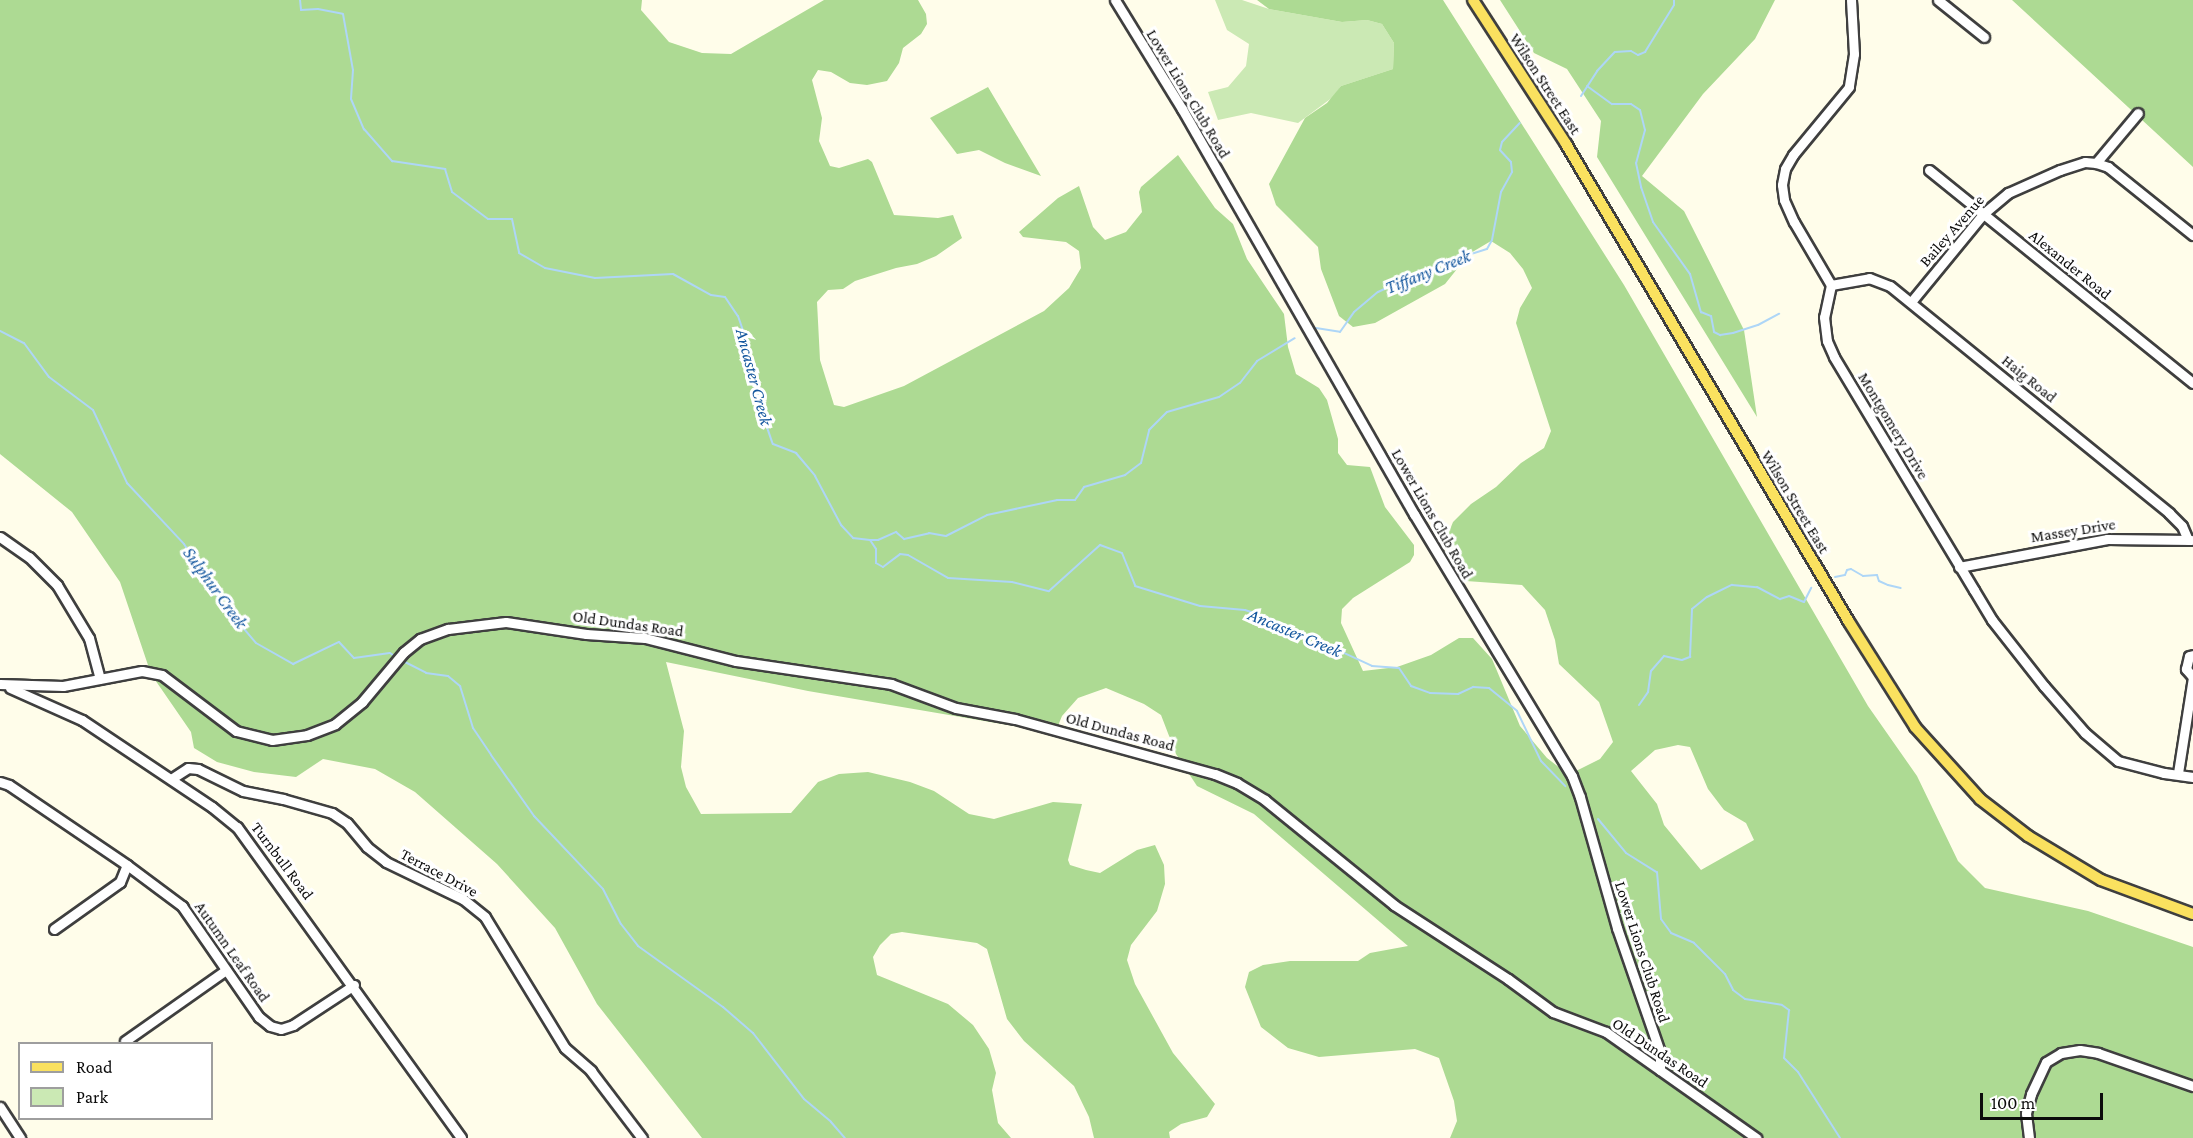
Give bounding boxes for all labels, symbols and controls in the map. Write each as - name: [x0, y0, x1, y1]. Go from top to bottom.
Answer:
- street label: Lower Lions Club Road: [1142, 26, 1234, 162]
- street label: Wilson Street East: [1505, 30, 1585, 138]
- street label: Bailey Avenue: [1916, 191, 1988, 271]
- street label: Alexander Road: [2025, 226, 2115, 304]
- water label: Tiffany Creek: [1382, 245, 1474, 299]
- water label: Ancaster Creek: [731, 326, 777, 428]
- street label: Haig Road: [1998, 351, 2060, 407]
- street label: Montgomery Drive: [1854, 369, 1932, 483]
- street label: Lower Lions Club Road: [1387, 446, 1477, 582]
- street label: Wilson Street East: [1757, 447, 1833, 557]
- street label: Massey Drive: [2029, 515, 2117, 547]
- water label: Sulphur Creek: [178, 543, 252, 633]
- water label: Ancaster Creek: [1245, 604, 1345, 662]
- street label: Old Dundas Road: [571, 607, 685, 641]
- street label: Old Dundas Road: [1064, 708, 1176, 756]
- street label: Turnbull Road: [247, 819, 317, 903]
- street label: Terrace Drive: [397, 845, 481, 901]
- street label: Lower Lions Club Road: [1610, 879, 1674, 1025]
- street label: Autumn Leaf Road: [190, 898, 274, 1006]
- street label: Old Dundas Road: [1608, 1014, 1712, 1092]
- legend: [18, 1042, 213, 1120]
- text: Road: [76, 1057, 113, 1077]
- scale bar: [1983, 1081, 2106, 1119]
- text: Park: [76, 1087, 108, 1107]
- text: 100 m: [1991, 1093, 2035, 1113]

